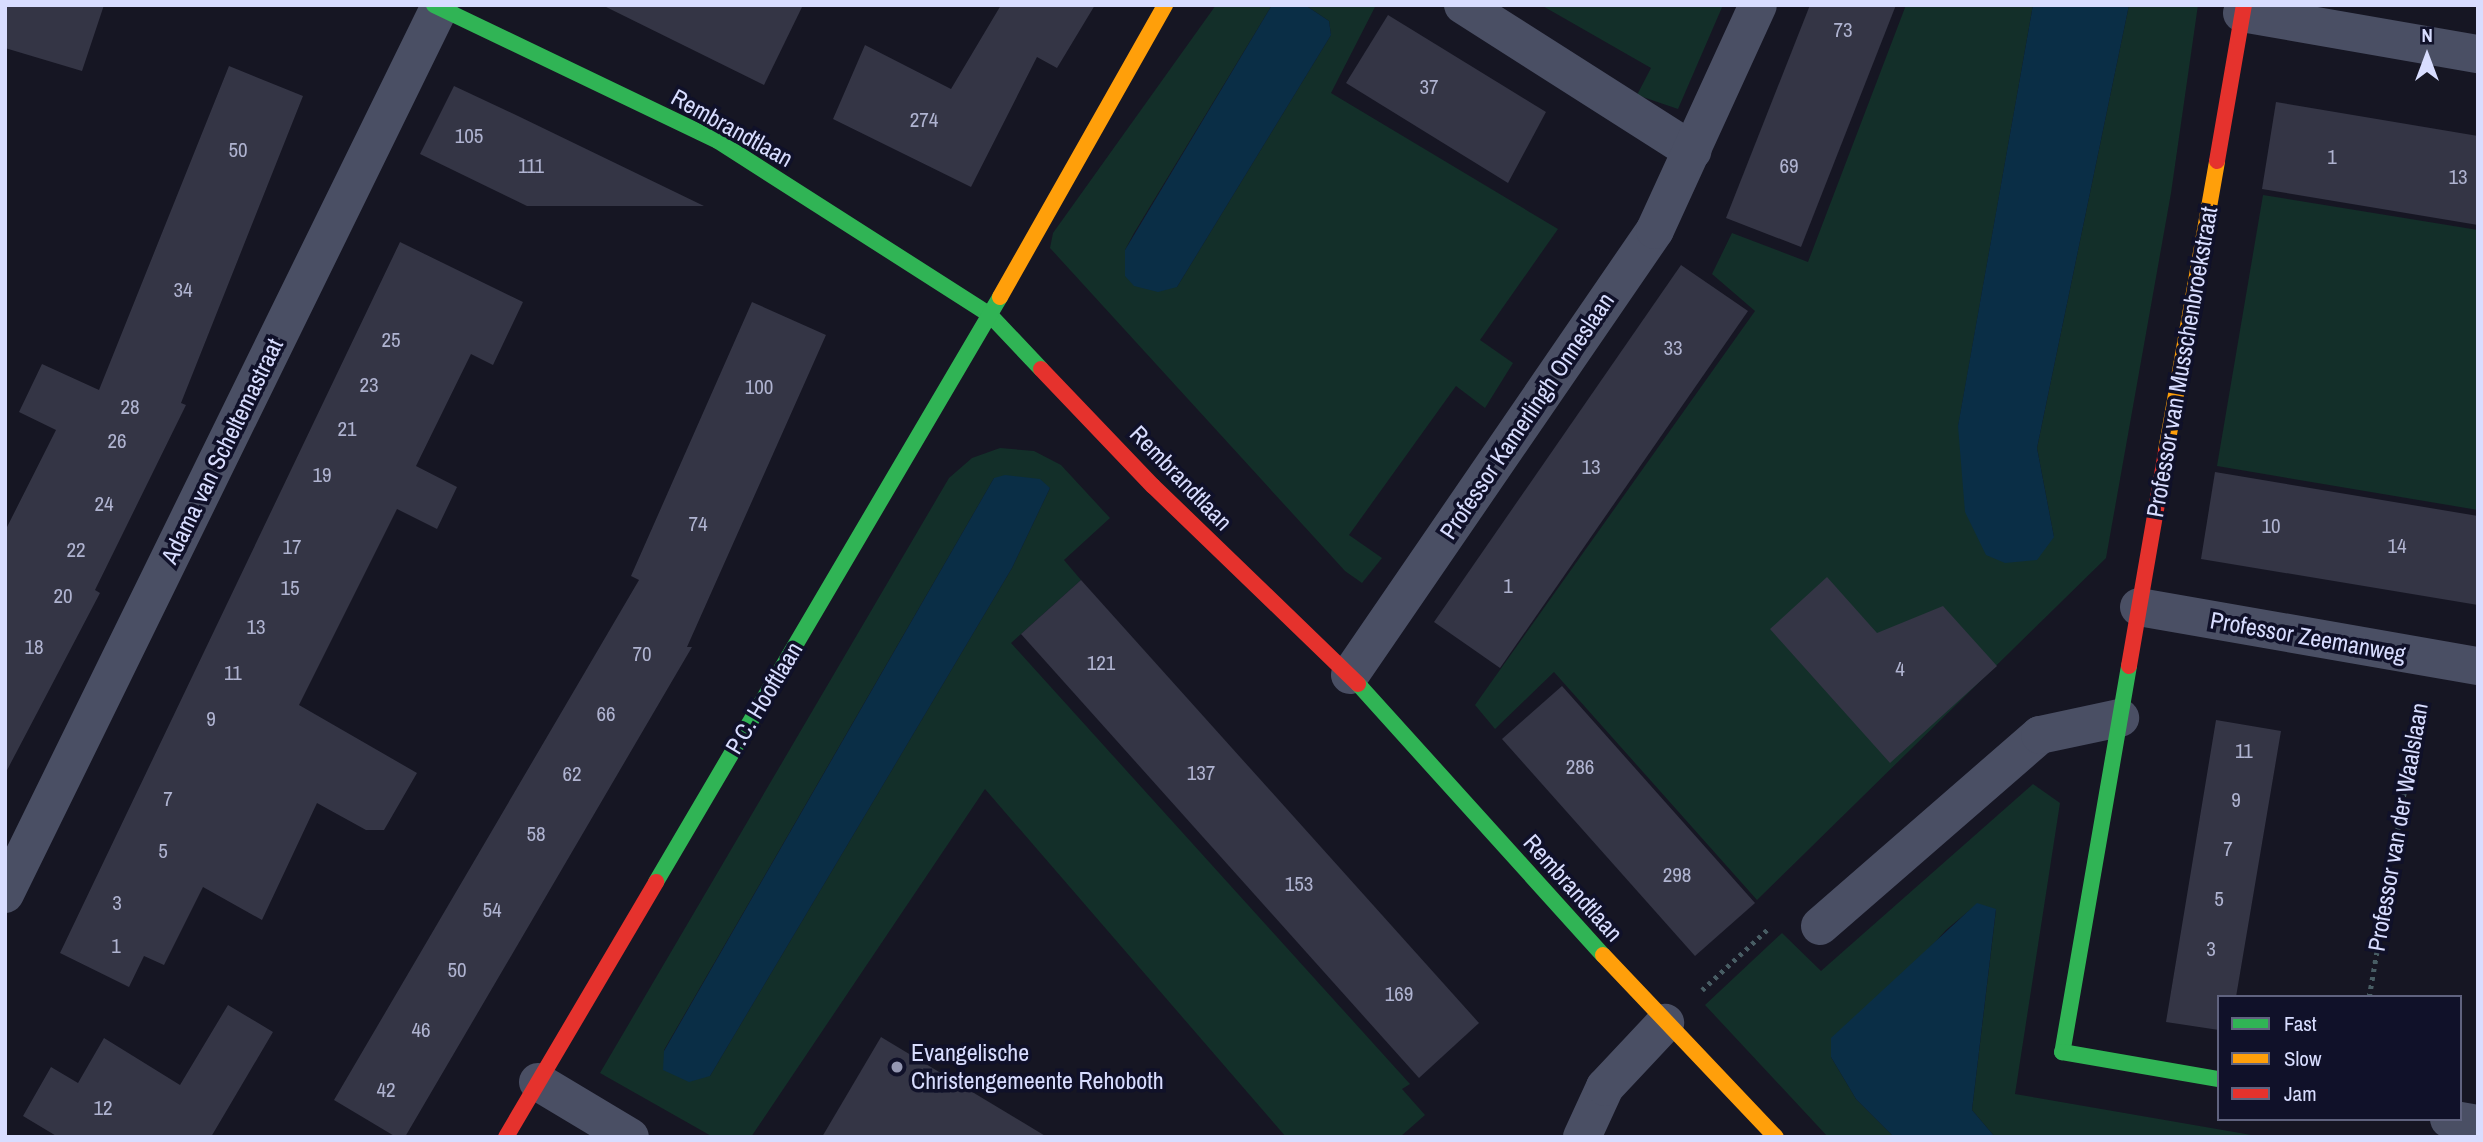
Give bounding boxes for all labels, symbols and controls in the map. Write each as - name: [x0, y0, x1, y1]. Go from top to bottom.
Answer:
- house number: 73: [1833, 17, 1853, 43]
- north arrow: [2392, 21, 2462, 91]
- text: N: [2421, 22, 2433, 48]
- house number: 37: [1419, 74, 1439, 100]
- street label: Rembrandtlaan: [666, 83, 798, 173]
- house number: 274: [910, 107, 938, 133]
- house number: 105: [455, 123, 483, 149]
- house number: 50: [228, 137, 248, 163]
- house number: 1: [2327, 144, 2337, 170]
- house number: 111: [518, 153, 544, 179]
- house number: 69: [1779, 153, 1799, 179]
- house number: 13: [2448, 164, 2468, 190]
- street label: Professor van Musschenbroekstraat: [2140, 204, 2224, 520]
- house number: 34: [173, 277, 193, 303]
- street label: Professor Kamerlingh Onneslaan: [1434, 287, 1620, 545]
- house number: 25: [381, 327, 401, 353]
- street label: Adama van Scheltemastraat: [155, 334, 289, 568]
- house number: 33: [1663, 335, 1683, 361]
- house number: 23: [359, 372, 379, 398]
- house number: 100: [745, 374, 773, 400]
- house number: 28: [120, 394, 140, 420]
- house number: 21: [337, 416, 357, 442]
- street label: Rembrandtlaan: [1124, 420, 1238, 536]
- house number: 26: [107, 428, 127, 454]
- house number: 13: [1581, 454, 1601, 480]
- house number: 19: [312, 462, 332, 488]
- house number: 24: [94, 491, 114, 517]
- house number: 74: [688, 511, 708, 537]
- house number: 10: [2261, 513, 2281, 539]
- house number: 14: [2387, 533, 2407, 559]
- house number: 17: [282, 534, 302, 560]
- house number: 22: [66, 537, 86, 563]
- house number: 1: [1503, 573, 1513, 599]
- house number: 15: [280, 575, 300, 601]
- house number: 20: [53, 583, 73, 609]
- street label: Professor Zeemanweg: [2208, 606, 2408, 668]
- house number: 13: [246, 614, 266, 640]
- house number: 18: [24, 634, 44, 660]
- street label: P.C. Hooftlaan: [719, 637, 809, 759]
- house number: 70: [632, 641, 652, 667]
- house number: 121: [1087, 650, 1115, 676]
- house number: 4: [1895, 656, 1905, 682]
- house number: 11: [224, 660, 242, 686]
- street label: Professor van der Waalslaan: [2362, 700, 2434, 954]
- house number: 66: [596, 701, 616, 727]
- house number: 9: [206, 706, 216, 732]
- house number: 11: [2235, 738, 2253, 764]
- house number: 286: [1566, 754, 1594, 780]
- house number: 137: [1187, 760, 1215, 786]
- house number: 62: [562, 761, 582, 787]
- house number: 7: [163, 786, 173, 812]
- house number: 9: [2231, 787, 2241, 813]
- house number: 58: [526, 821, 546, 847]
- street label: Rembrandtlaan: [1517, 828, 1629, 948]
- house number: 7: [2223, 836, 2233, 862]
- house number: 5: [158, 838, 168, 864]
- house number: 298: [1663, 862, 1691, 888]
- house number: 153: [1285, 871, 1313, 897]
- house number: 5: [2214, 886, 2224, 912]
- house number: 3: [112, 890, 122, 916]
- house number: 54: [482, 897, 502, 923]
- house number: 1: [111, 933, 121, 959]
- house number: 3: [2206, 936, 2216, 962]
- house number: 50: [447, 957, 467, 983]
- house number: 169: [1385, 981, 1413, 1007]
- legend: [2217, 995, 2462, 1121]
- text: Fast: [2284, 1009, 2317, 1038]
- house number: 46: [411, 1017, 431, 1043]
- place label: Evangelische Christengemeente Rehoboth: [911, 1039, 1164, 1095]
- text: Slow: [2284, 1044, 2321, 1073]
- marker: Evangelische Christengemeente Rehoboth: [889, 1059, 905, 1075]
- house number: 42: [376, 1077, 396, 1103]
- text: Jam: [2284, 1079, 2317, 1108]
- house number: 12: [93, 1095, 113, 1121]

